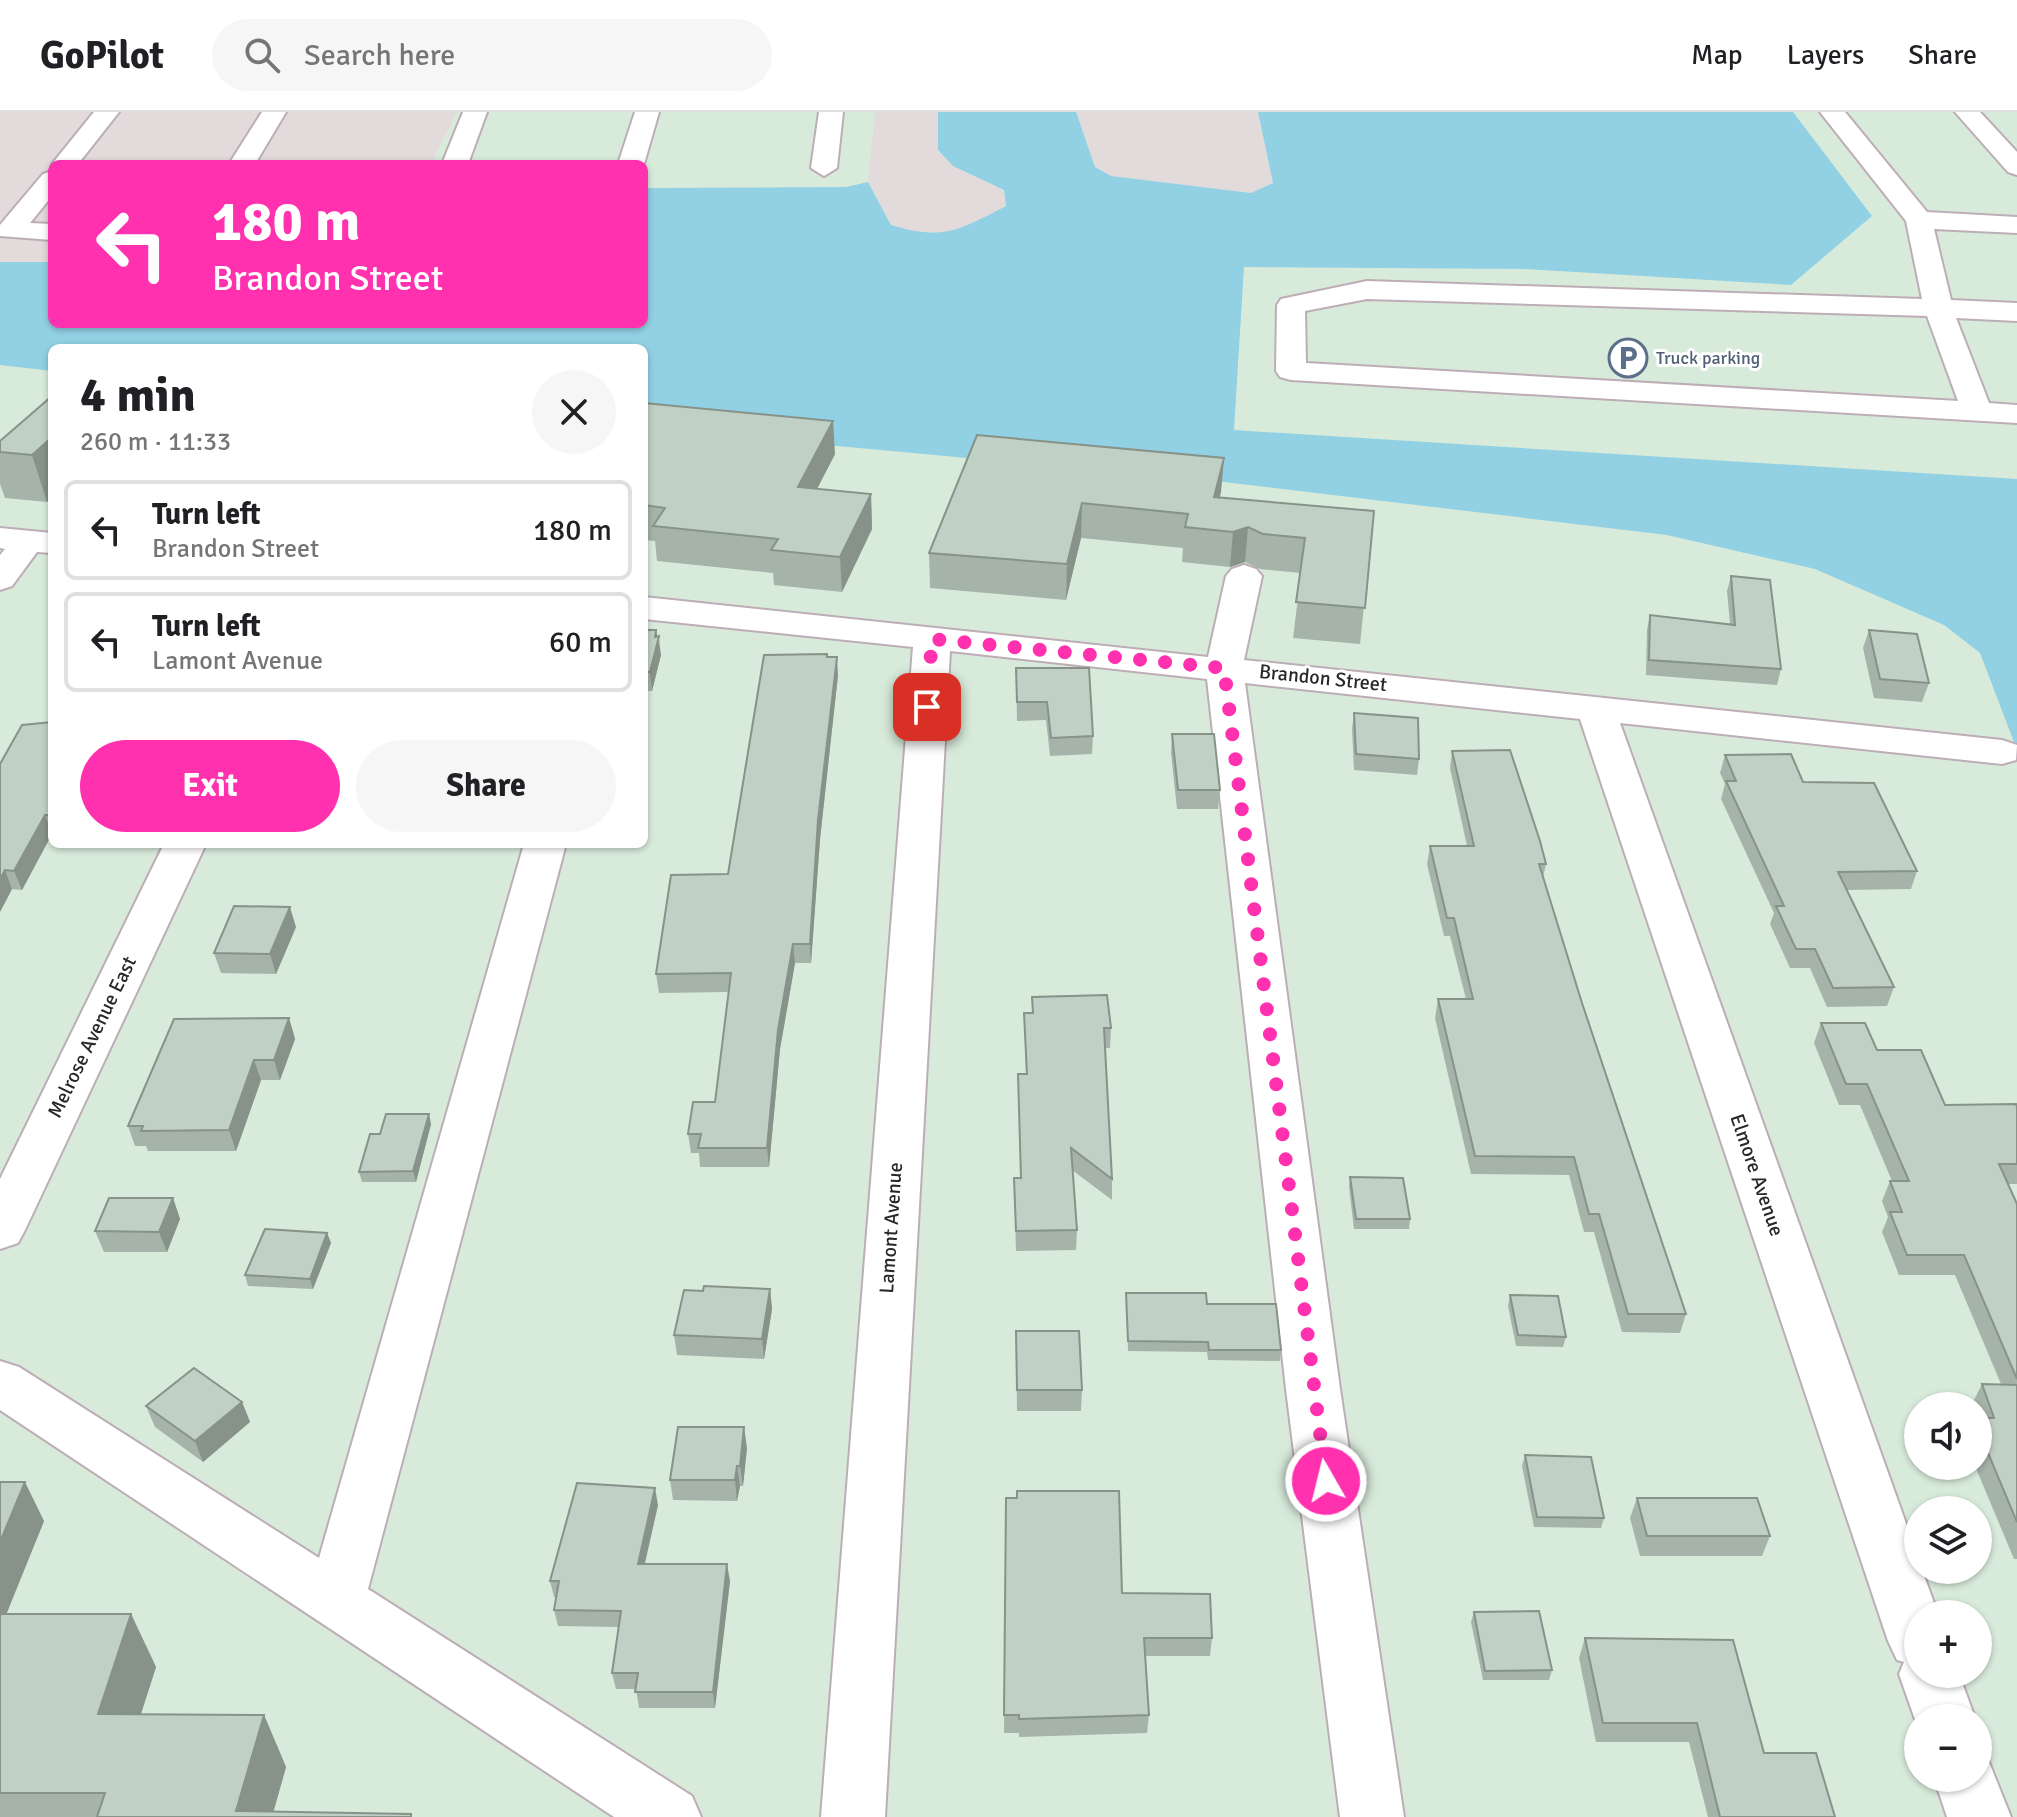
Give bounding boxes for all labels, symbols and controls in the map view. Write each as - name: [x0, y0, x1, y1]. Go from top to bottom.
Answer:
- search box: [212, 19, 772, 91]
- text: GoPilot: [40, 32, 164, 79]
- icon: search: [240, 33, 284, 77]
- text: Search here: [304, 37, 455, 74]
- text: Map: [1691, 38, 1743, 72]
- text: Layers: [1787, 38, 1864, 72]
- text: Share: [1908, 38, 1977, 72]
- text: 180 m: [212, 187, 360, 256]
- icon: left: [80, 192, 184, 296]
- text: Brandon Street: [212, 256, 443, 301]
- parking icon: Truck parking: [1607, 337, 1649, 379]
- place label: Truck parking: [1656, 347, 1760, 369]
- text: 4 min: [80, 366, 196, 425]
- button: close: [532, 370, 616, 454]
- text: 260 m · 11:33: [80, 426, 231, 458]
- text: Turn left: [152, 496, 261, 533]
- icon: left: [84, 508, 128, 552]
- text: 180 m: [533, 512, 612, 549]
- text: Brandon Street: [152, 533, 319, 565]
- text: Turn left: [152, 608, 261, 645]
- icon: left: [84, 620, 128, 664]
- text: 60 m: [549, 624, 612, 661]
- text: Lamont Avenue: [152, 645, 323, 677]
- street label: Brandon Street: [1258, 659, 1388, 697]
- pin: [893, 673, 961, 741]
- icon: arrive: [905, 685, 949, 729]
- button: Exit: [80, 740, 340, 832]
- button: Share: [356, 740, 616, 832]
- street label: Melrose Avenue East: [42, 952, 142, 1122]
- street label: Elmore Avenue: [1724, 1111, 1790, 1239]
- street label: Lamont Avenue: [874, 1161, 908, 1295]
- map controls: [1904, 1392, 1992, 1792]
- button: sound: [1904, 1392, 1992, 1480]
- position arrow: [1284, 1439, 1368, 1523]
- button: layers: [1904, 1496, 1992, 1584]
- button: +: [1904, 1600, 1992, 1688]
- button: −: [1904, 1704, 1992, 1792]

